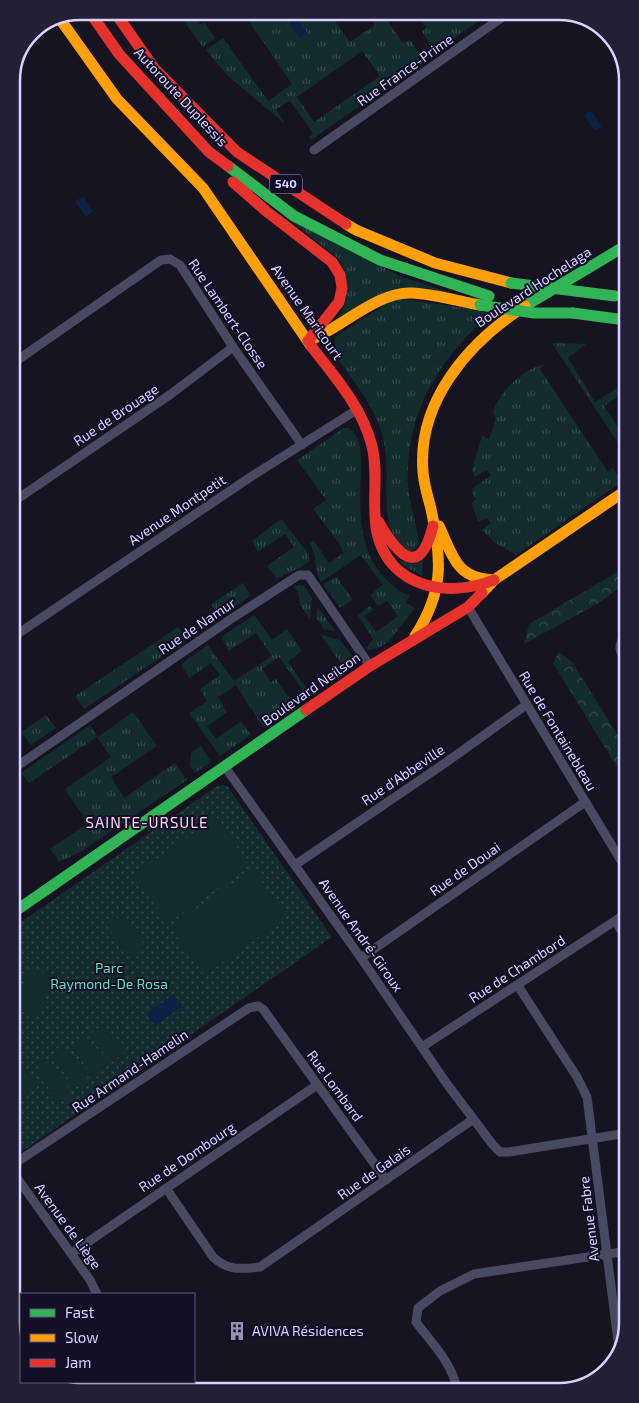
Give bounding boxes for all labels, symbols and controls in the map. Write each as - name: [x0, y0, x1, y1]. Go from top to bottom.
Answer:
- street label: Rue France-Prime: [353, 30, 456, 109]
- street label: Autoroute Duplessis: [131, 44, 232, 150]
- road number: 540: [270, 174, 302, 193]
- street label: Boulevard Hochelaga: [471, 243, 594, 330]
- street label: Rue Lambert-Closse: [185, 256, 272, 372]
- street label: Avenue Maricourt: [268, 261, 347, 363]
- street label: Rue de Brouage: [70, 380, 161, 449]
- street label: Avenue Montpetit: [125, 471, 229, 548]
- street label: Rue de Namur: [155, 593, 239, 658]
- street label: Boulevard Neilson: [258, 648, 363, 729]
- street label: Rue de Fontainebleau: [516, 668, 601, 794]
- street label: Rue d'Abbeville: [358, 741, 448, 809]
- district label: SAINTE-URSULE: [86, 813, 208, 831]
- street label: Rue de Douai: [426, 838, 503, 899]
- street label: Avenue André-Giroux: [316, 875, 407, 995]
- street label: Rue de Chambord: [465, 931, 568, 1006]
- park label: Parc Raymond-De Rosa: [50, 959, 168, 992]
- street label: Rue Armand-Hamelin: [68, 1025, 191, 1116]
- street label: Rue Lombard: [304, 1047, 367, 1125]
- street label: Rue de Dombourg: [135, 1118, 238, 1195]
- street label: Rue de Galais: [334, 1140, 413, 1203]
- street label: Avenue Fabre: [575, 1175, 602, 1263]
- street label: Avenue de Liège: [32, 1179, 105, 1272]
- legend: [20, 1293, 195, 1383]
- text: Fast: [65, 1303, 95, 1321]
- building icon: AVIVA Résidences: [226, 1320, 248, 1342]
- place label: AVIVA Résidences: [252, 1322, 364, 1339]
- text: Slow: [65, 1328, 99, 1346]
- text: Jam: [65, 1353, 91, 1371]

